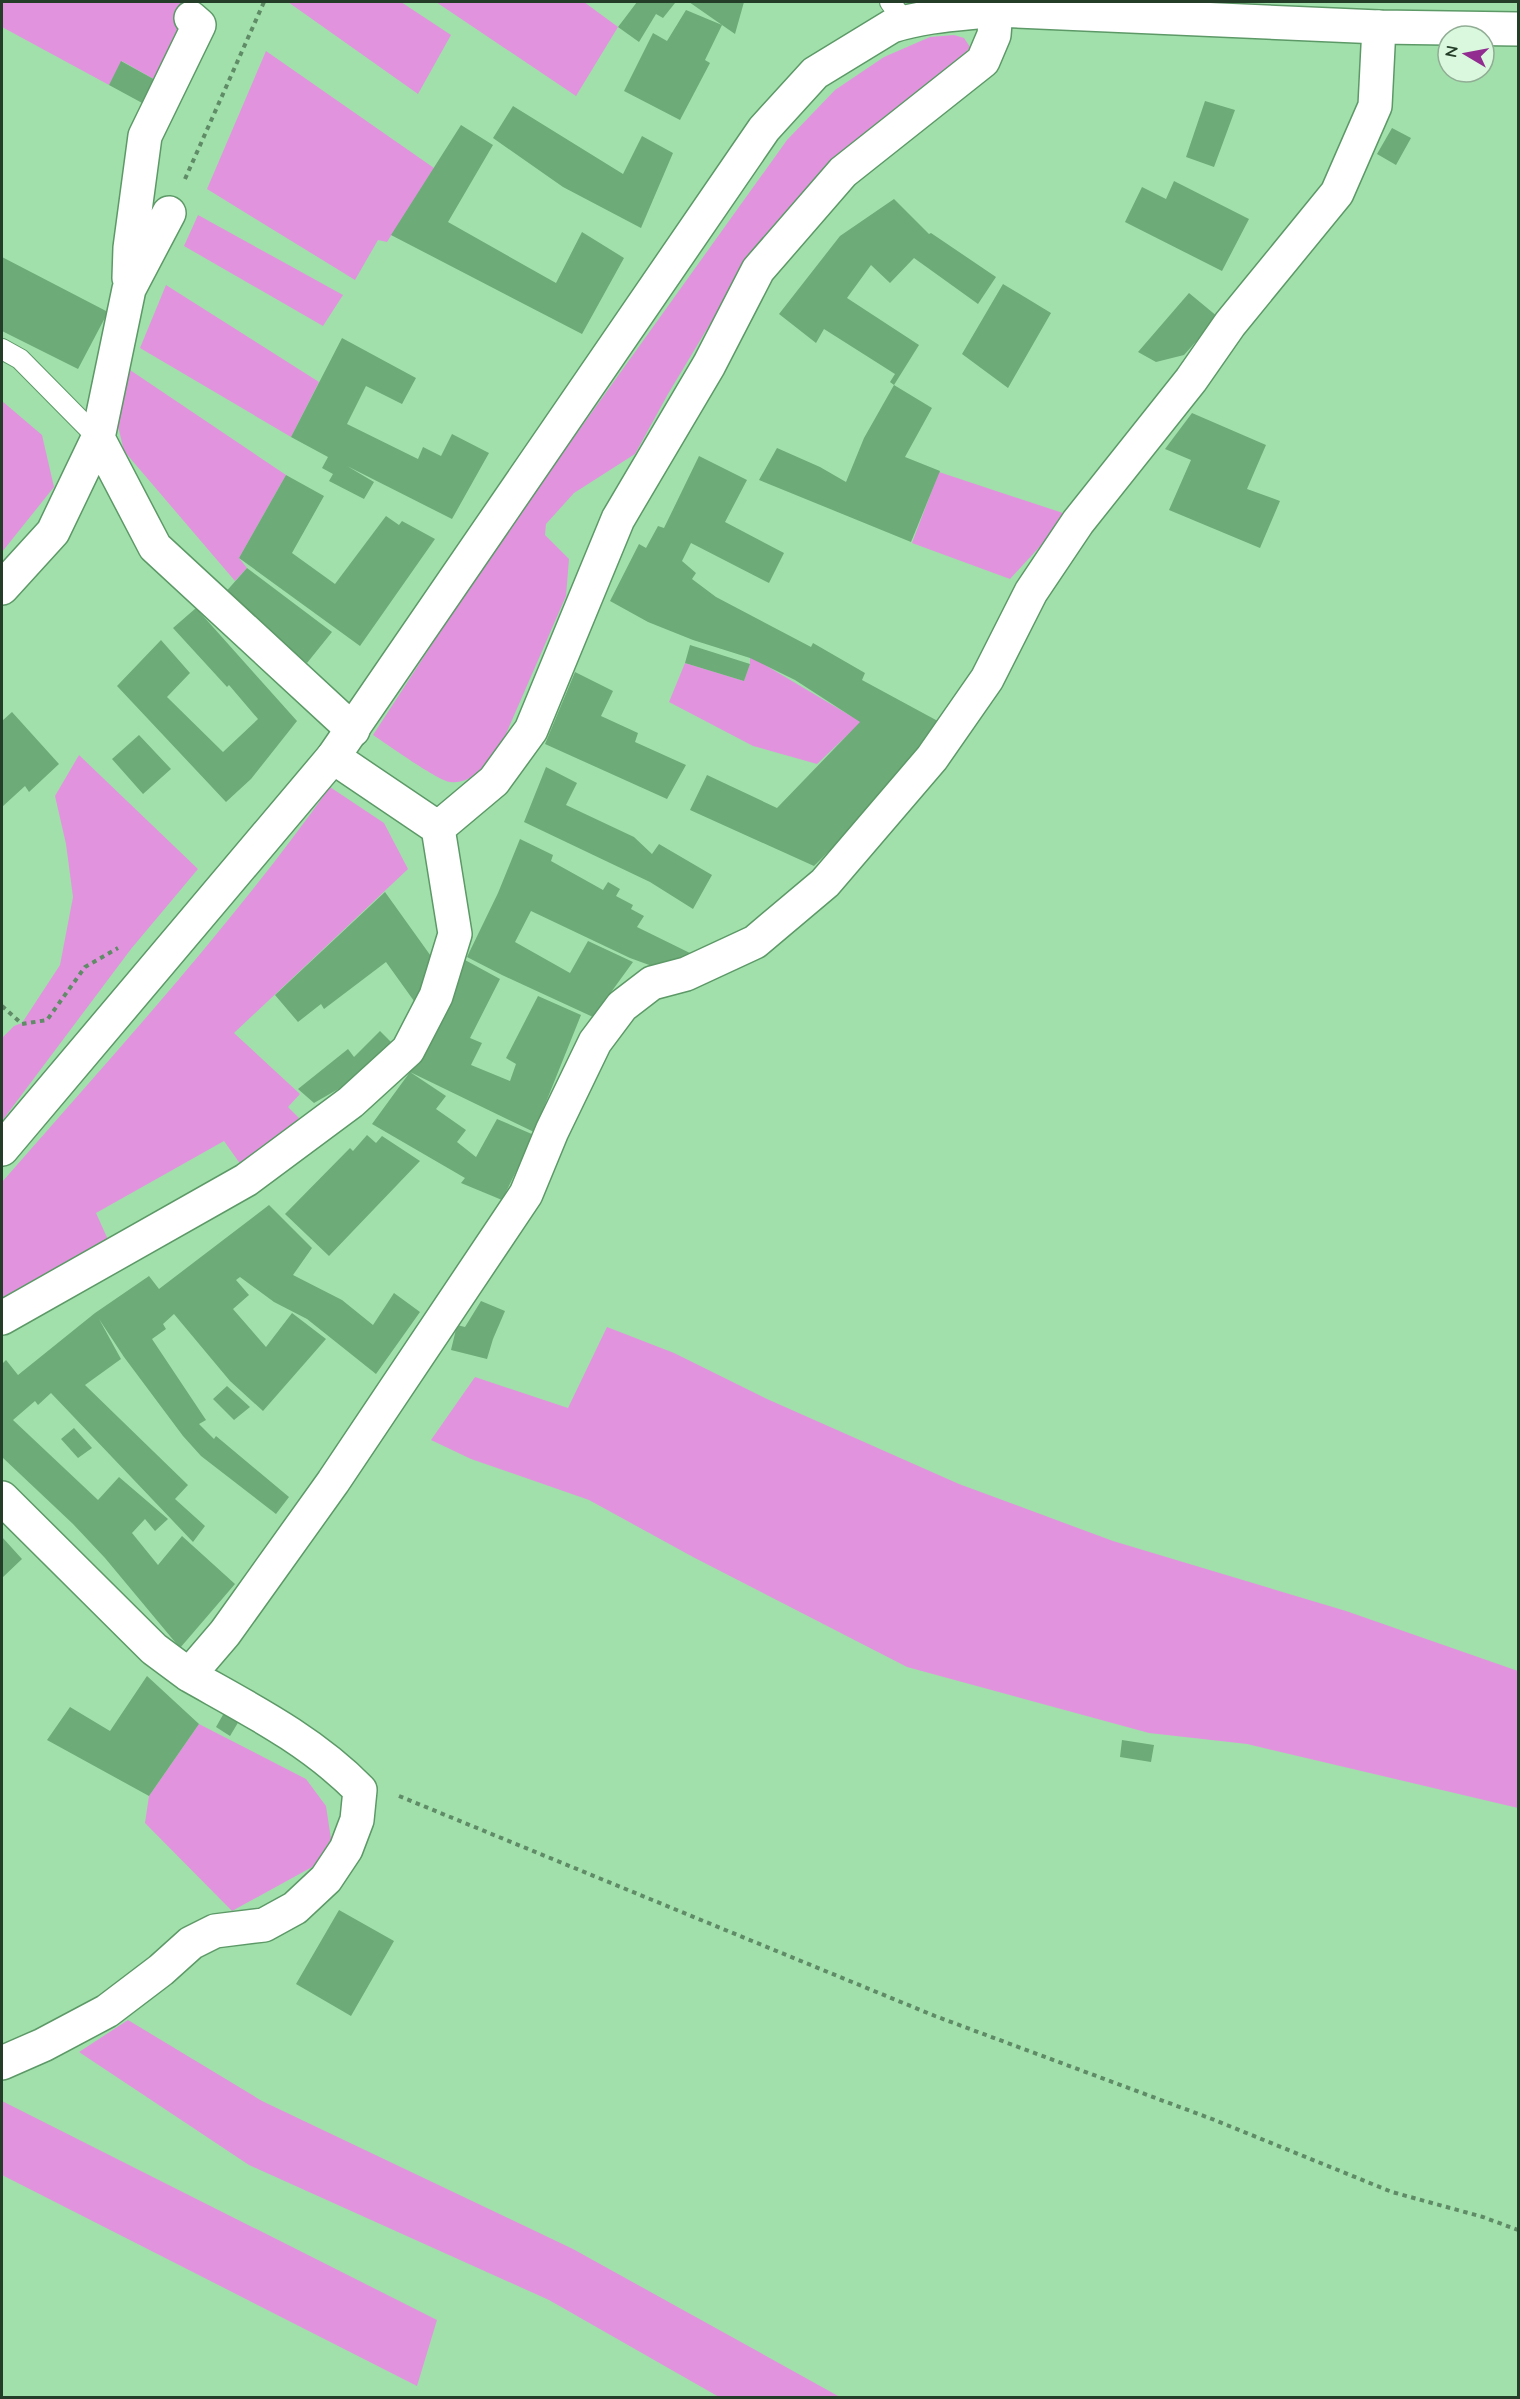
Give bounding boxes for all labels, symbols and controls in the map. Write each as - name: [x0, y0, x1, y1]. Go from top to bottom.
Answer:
- north arrow: [1436, 24, 1496, 84]
- text: N: [1440, 44, 1462, 59]

